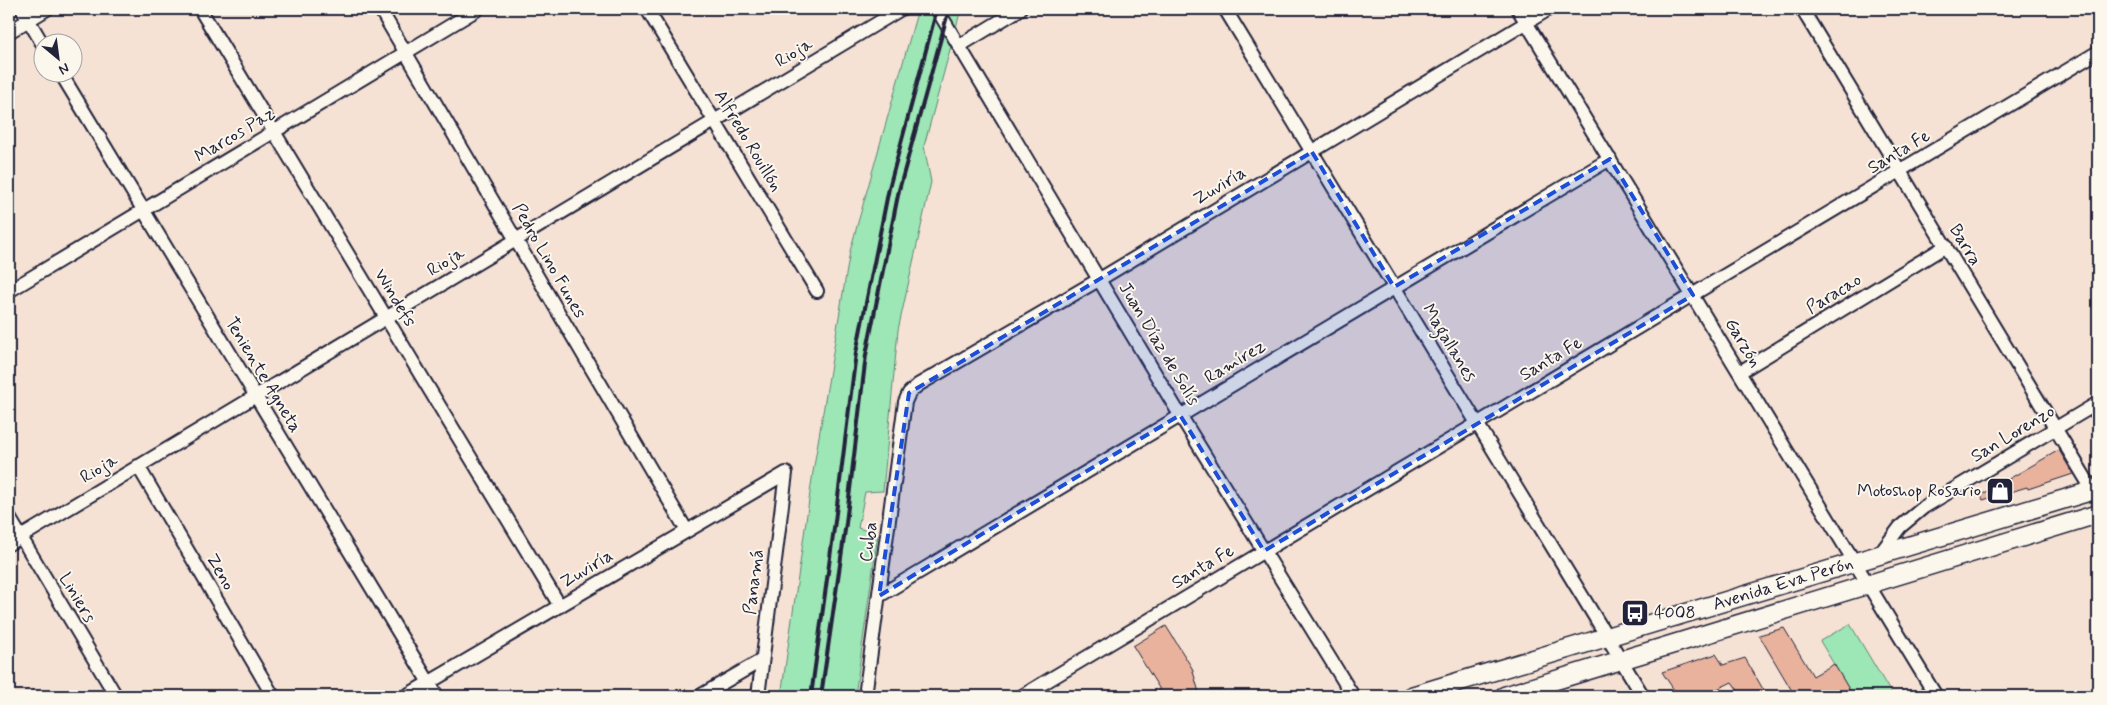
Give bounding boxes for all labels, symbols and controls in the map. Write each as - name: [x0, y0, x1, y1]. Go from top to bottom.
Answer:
- north arrow: [32, 32, 82, 82]
- street label: Rioja: [771, 32, 817, 74]
- text: N: [55, 58, 72, 79]
- street label: Alfredo Rouillón: [708, 85, 788, 197]
- street label: Marcos Paz: [190, 102, 280, 168]
- street label: Santa Fe: [1863, 124, 1935, 180]
- street label: Zuviría: [1189, 161, 1251, 211]
- street label: Pedro Lino Funes: [506, 199, 592, 323]
- street label: Barra: [1943, 220, 1987, 270]
- street label: Rioja: [423, 241, 469, 283]
- street label: Windefs: [368, 264, 422, 332]
- street label: Paracao: [1802, 268, 1866, 320]
- street label: Juan Díaz de Solís: [1113, 278, 1205, 410]
- street label: Magallanes: [1415, 299, 1482, 388]
- street label: Teniente Agneta: [219, 313, 307, 437]
- street label: Garzón: [1719, 314, 1767, 372]
- street label: Santa Fe: [1515, 331, 1587, 387]
- street label: Ramírez: [1200, 334, 1270, 390]
- street label: San Lorenzo: [1966, 399, 2060, 469]
- street label: Rioja: [76, 448, 122, 490]
- shop icon: Motoshop Rosario: [1985, 476, 2015, 506]
- place label: Motoshop Rosario: [1857, 479, 1981, 503]
- street label: Cuba: [854, 520, 884, 564]
- street label: Santa Fe: [1167, 539, 1239, 595]
- street label: Zuviría: [556, 544, 618, 594]
- street label: Panamá: [738, 548, 770, 616]
- street label: Zeno: [200, 549, 240, 595]
- street label: Avenida Eva Perón: [1710, 551, 1856, 617]
- street label: Liniers: [53, 569, 101, 628]
- bus stop icon: 4008: [1620, 598, 1650, 628]
- place label: 4008: [1654, 601, 1696, 625]

